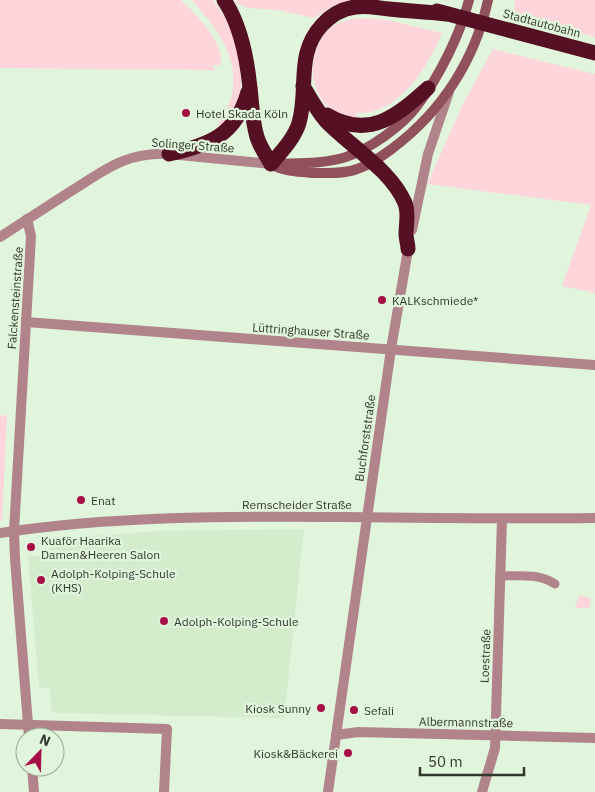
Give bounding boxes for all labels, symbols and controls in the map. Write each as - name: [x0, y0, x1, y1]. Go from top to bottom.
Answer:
- street label: Stadtautobahn: [501, 5, 583, 41]
- place label: Hotel Skada Köln: [196, 106, 288, 121]
- marker: Hotel Skada Köln: [180, 107, 192, 119]
- street label: Solinger Straße: [151, 135, 235, 155]
- street label: Falckensteinstraße: [4, 246, 26, 350]
- place label: KALKschmiede*: [392, 293, 478, 308]
- marker: KALKschmiede*: [376, 294, 388, 306]
- street label: Lüttringhauser Straße: [252, 319, 371, 343]
- street label: Buchforststraße: [351, 393, 379, 482]
- place label: Enat: [91, 493, 115, 508]
- marker: Enat: [75, 494, 87, 506]
- street label: Remscheider Straße: [242, 497, 352, 512]
- place label: Kuaför Haarika Damen&Heeren Salon: [41, 533, 160, 562]
- marker: Kuaför Haarika Damen&Heeren Salon: [25, 541, 37, 553]
- place label: Adolph-Kolping-Schule (KHS): [51, 566, 176, 595]
- marker: Adolph-Kolping-Schule (KHS): [35, 574, 47, 586]
- place label: Adolph-Kolping-Schule: [174, 614, 299, 629]
- marker: Adolph-Kolping-Schule: [158, 615, 170, 627]
- street label: Loestraße: [477, 628, 493, 683]
- place label: Kiosk Sunny: [245, 701, 311, 716]
- marker: Kiosk Sunny: [315, 702, 327, 714]
- place label: Sefali: [364, 703, 394, 718]
- marker: Sefali: [348, 704, 360, 716]
- street label: Albermannstraße: [419, 714, 514, 730]
- north arrow: [15, 727, 65, 777]
- text: N: [37, 730, 53, 750]
- scale bar: [420, 744, 524, 776]
- place label: Kiosk&Bäckerei: [253, 746, 338, 761]
- marker: Kiosk&Bäckerei: [342, 747, 354, 759]
- text: 50 m: [428, 752, 463, 771]

